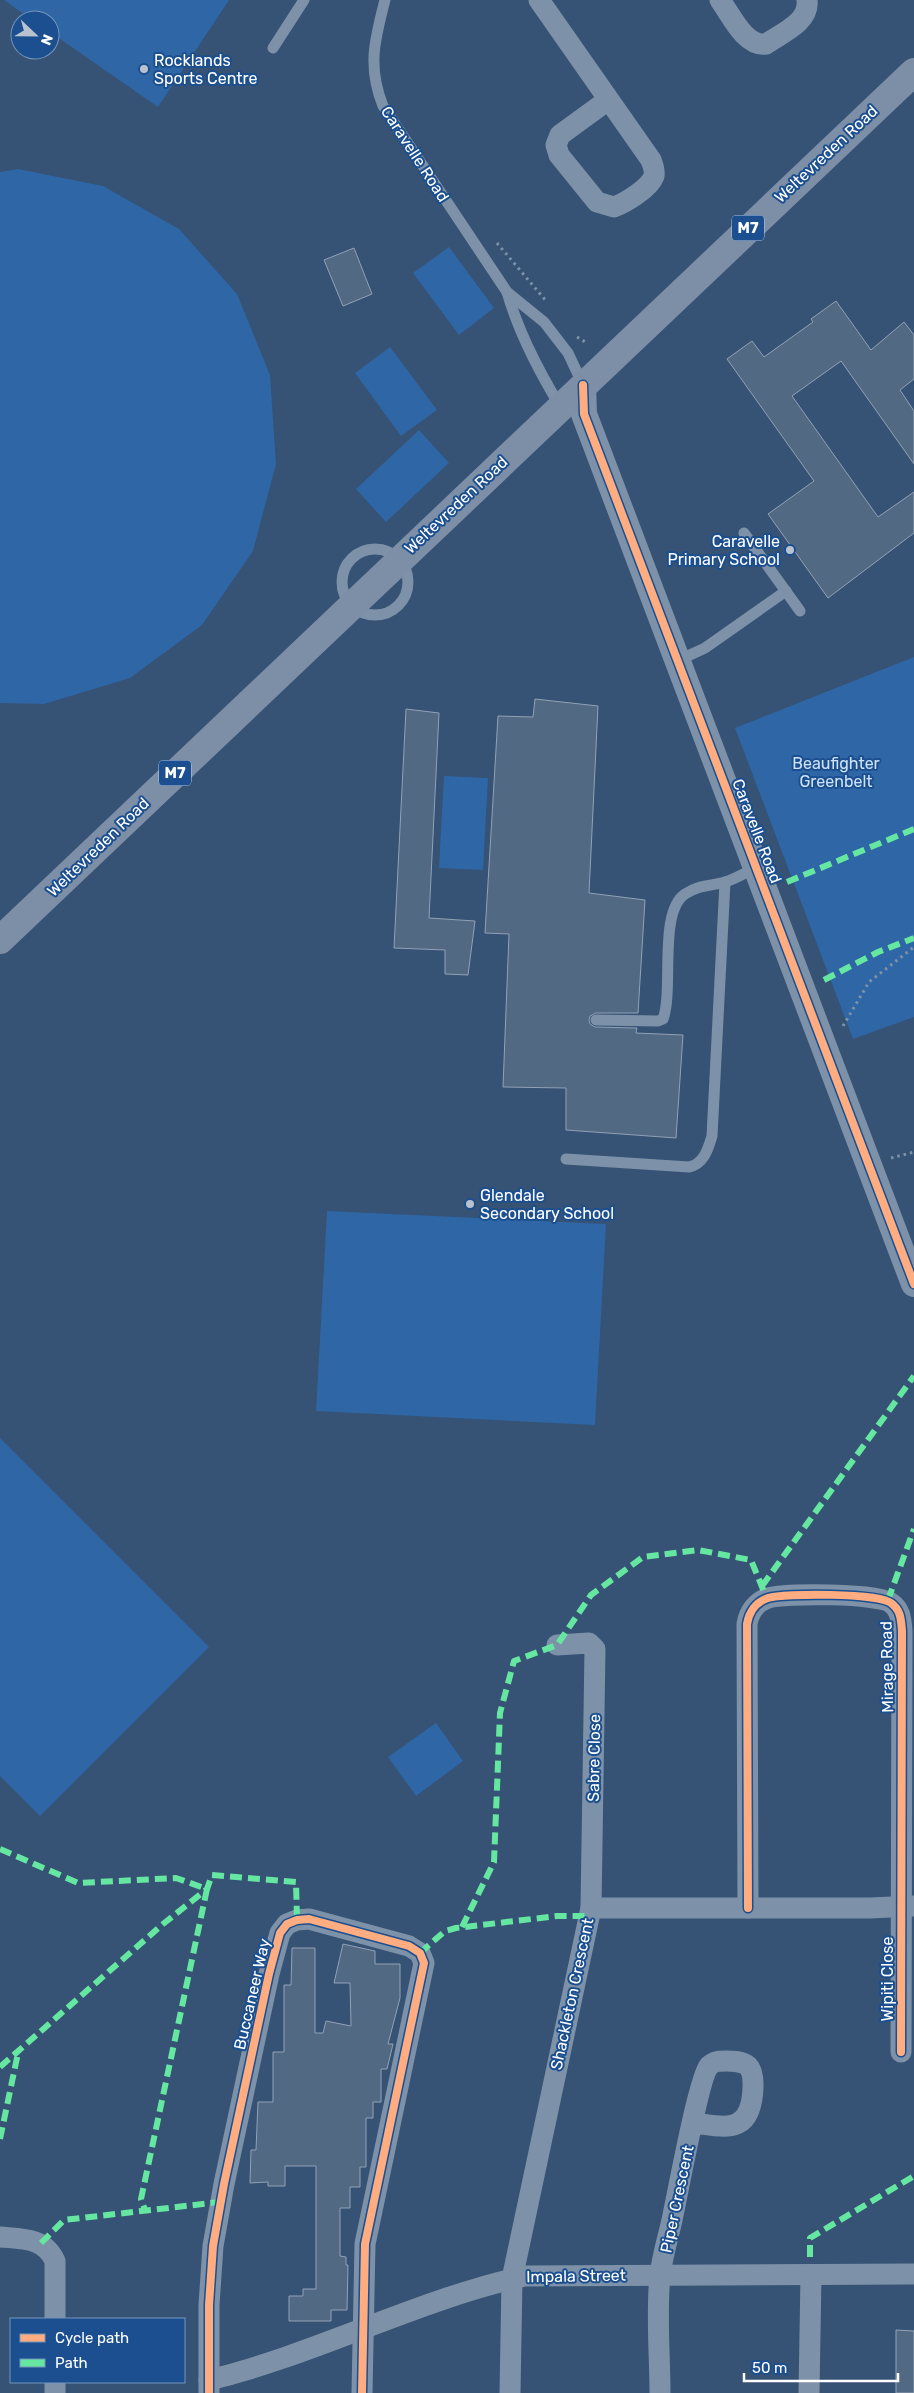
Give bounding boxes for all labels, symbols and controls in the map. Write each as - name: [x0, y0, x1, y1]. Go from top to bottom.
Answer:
- north arrow: [10, 10, 60, 60]
- text: N: [37, 32, 56, 48]
- place label: Rocklands Sports Centre: [154, 51, 257, 88]
- marker: Rocklands Sports Centre: [138, 63, 150, 75]
- street label: Weltevreden Road: [771, 101, 881, 207]
- street label: Caravelle Road: [377, 103, 453, 205]
- road number: M7: [732, 216, 764, 240]
- street label: Weltevreden Road: [401, 452, 511, 558]
- place label: Caravelle Primary School: [668, 532, 780, 569]
- marker: Caravelle Primary School: [784, 544, 796, 556]
- park label: Beaufighter Greenbelt: [792, 754, 880, 791]
- road number: M7: [159, 760, 191, 786]
- street label: Caravelle Road: [728, 776, 786, 886]
- street label: Weltevreden Road: [43, 794, 153, 900]
- place label: Glendale Secondary School: [480, 1186, 614, 1223]
- marker: Glendale Secondary School: [464, 1198, 476, 1210]
- street label: Mirage Road: [877, 1621, 897, 1713]
- street label: Sabre Close: [584, 1714, 604, 1802]
- street label: Shackleton Crescent: [547, 1916, 597, 2072]
- street label: Buccaneer Way: [230, 1936, 274, 2052]
- street label: Wipiti Close: [878, 1936, 897, 2022]
- street label: Piper Crescent: [656, 2143, 698, 2255]
- street label: Impala Street: [526, 2266, 626, 2286]
- legend: [10, 2318, 185, 2383]
- text: Cycle path: [55, 2329, 129, 2347]
- scale bar: [744, 2350, 898, 2382]
- text: Path: [55, 2354, 88, 2372]
- text: 50 m: [752, 2359, 787, 2377]

